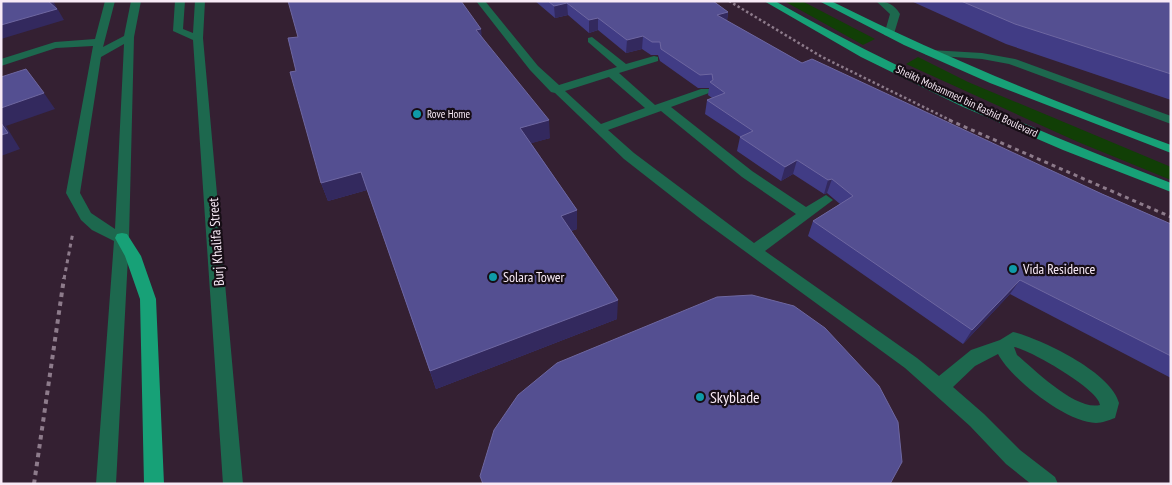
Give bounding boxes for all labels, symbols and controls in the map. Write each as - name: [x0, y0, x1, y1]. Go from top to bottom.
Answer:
- street label: Sheikh Mohammed bin Rashid Boulevard: [894, 62, 1040, 140]
- place label: Rove Home: [427, 107, 470, 121]
- marker: Rove Home: [411, 108, 423, 120]
- street label: Burj Khalifa Street: [204, 197, 228, 287]
- place label: Vida Residence: [1022, 260, 1096, 278]
- marker: Vida Residence: [1007, 263, 1019, 275]
- place label: Solara Tower: [503, 268, 565, 286]
- marker: Solara Tower: [487, 271, 499, 283]
- place label: Skyblade: [710, 387, 760, 407]
- marker: Skyblade: [694, 391, 706, 403]

